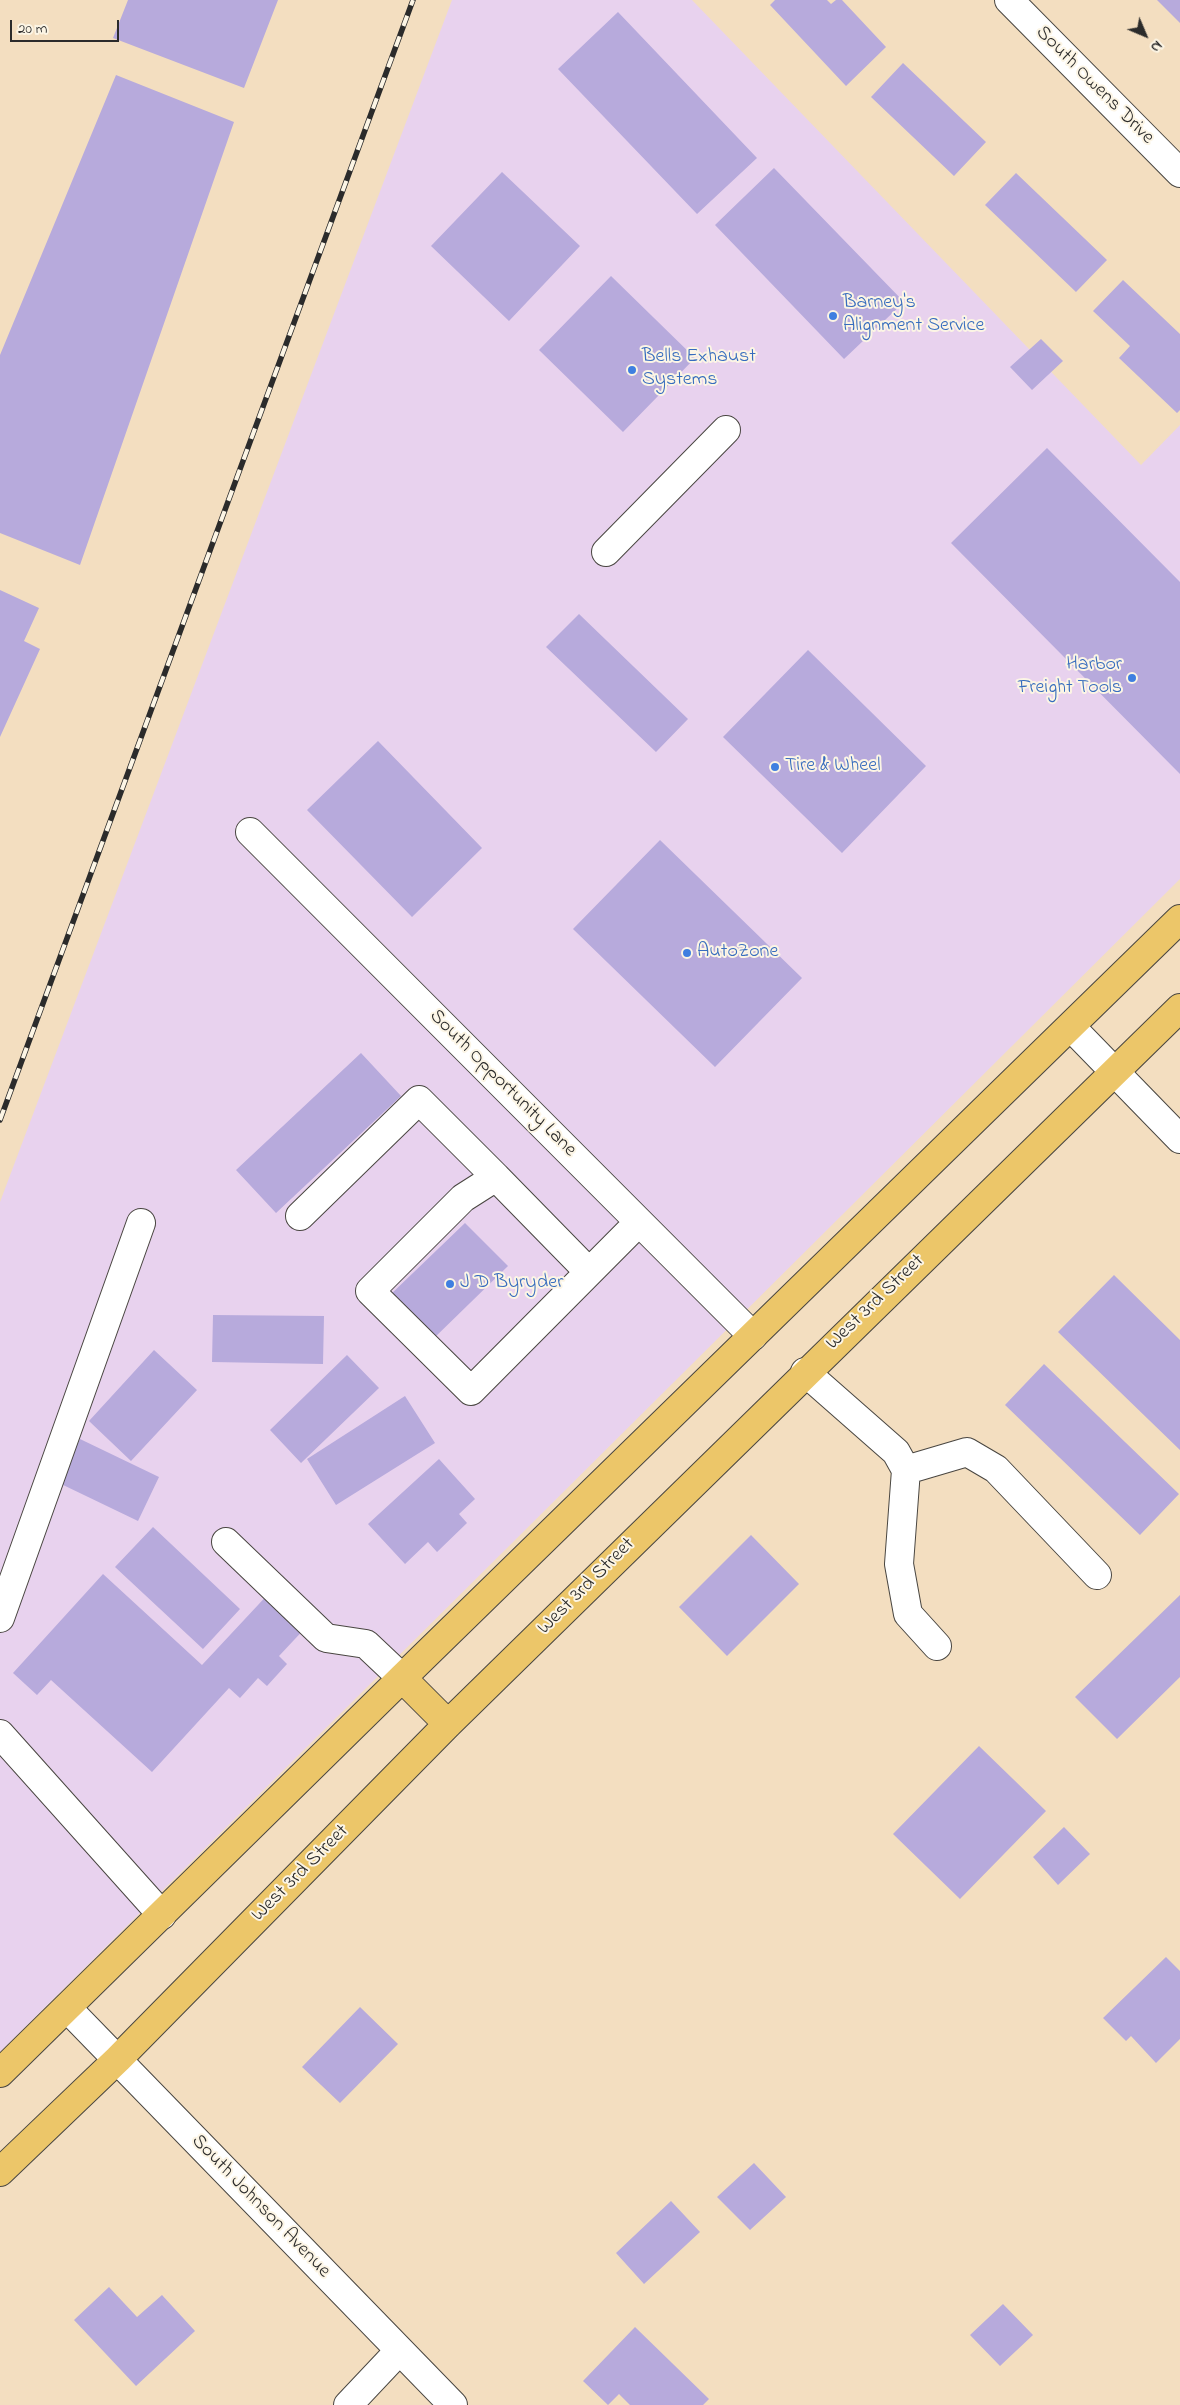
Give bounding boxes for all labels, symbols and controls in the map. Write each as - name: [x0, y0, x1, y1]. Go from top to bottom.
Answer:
- scale bar: [12, 10, 121, 42]
- north arrow: [1120, 10, 1170, 60]
- text: 20 m: [18, 18, 47, 40]
- street label: South Owens Drive: [1030, 22, 1158, 150]
- text: N: [1145, 35, 1167, 57]
- place label: Barney's Alignment Service: [843, 292, 984, 339]
- marker: Barney's Alignment Service: [827, 310, 839, 322]
- place label: Bells Exhaust Systems: [642, 346, 756, 393]
- marker: Bells Exhaust Systems: [626, 364, 638, 376]
- place label: Harbor Freight Tools: [1018, 654, 1122, 701]
- marker: Harbor Freight Tools: [1126, 672, 1138, 684]
- place label: Tire & Wheel: [785, 755, 881, 779]
- marker: Tire & Wheel: [769, 761, 781, 773]
- place label: AutoZone: [697, 941, 778, 965]
- marker: AutoZone: [681, 947, 693, 959]
- street label: South Opportunity Lane: [423, 1005, 581, 1163]
- street label: West 3rd Street: [822, 1250, 930, 1356]
- place label: J D Byryder: [460, 1272, 563, 1296]
- marker: J D Byryder: [444, 1278, 456, 1290]
- street label: West 3rd Street: [533, 1533, 641, 1641]
- street label: West 3rd Street: [247, 1820, 355, 1928]
- street label: South Johnson Avenue: [185, 2130, 335, 2284]

